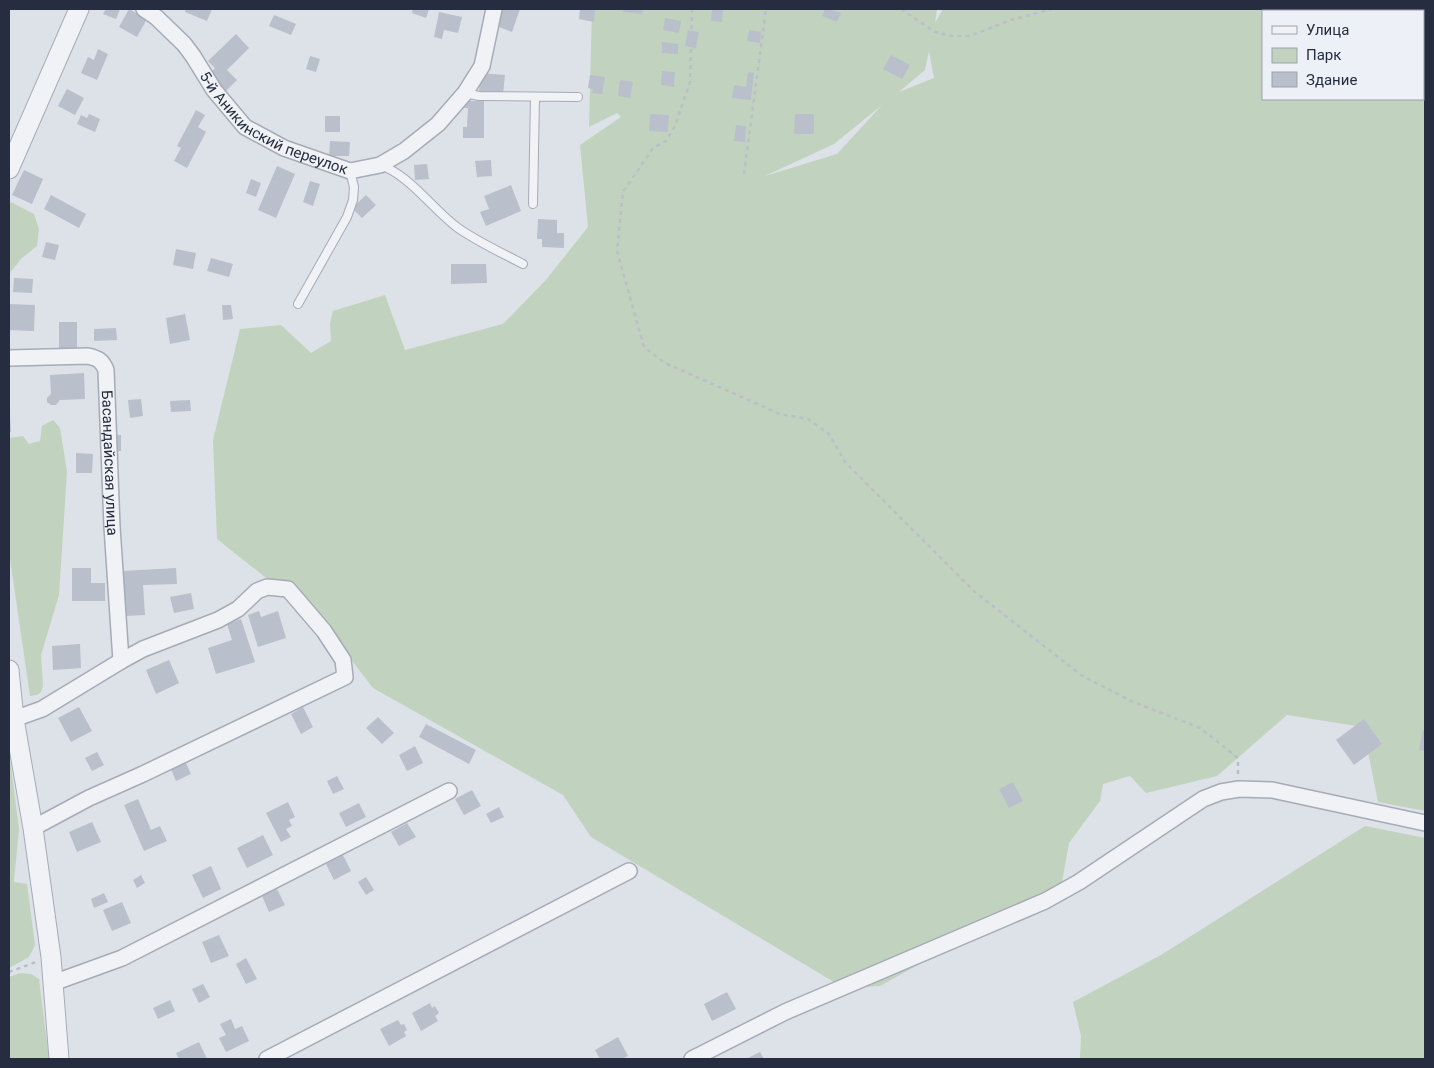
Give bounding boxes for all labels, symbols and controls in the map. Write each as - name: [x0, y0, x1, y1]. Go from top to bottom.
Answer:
- legend: [1262, 10, 1424, 100]
- text: Улица: [1306, 21, 1349, 39]
- text: Парк: [1306, 46, 1341, 64]
- street label: 5-й Аникинский переулок: [196, 68, 350, 179]
- text: Здание: [1306, 71, 1357, 89]
- street label: Басандайская улица: [98, 390, 122, 536]

